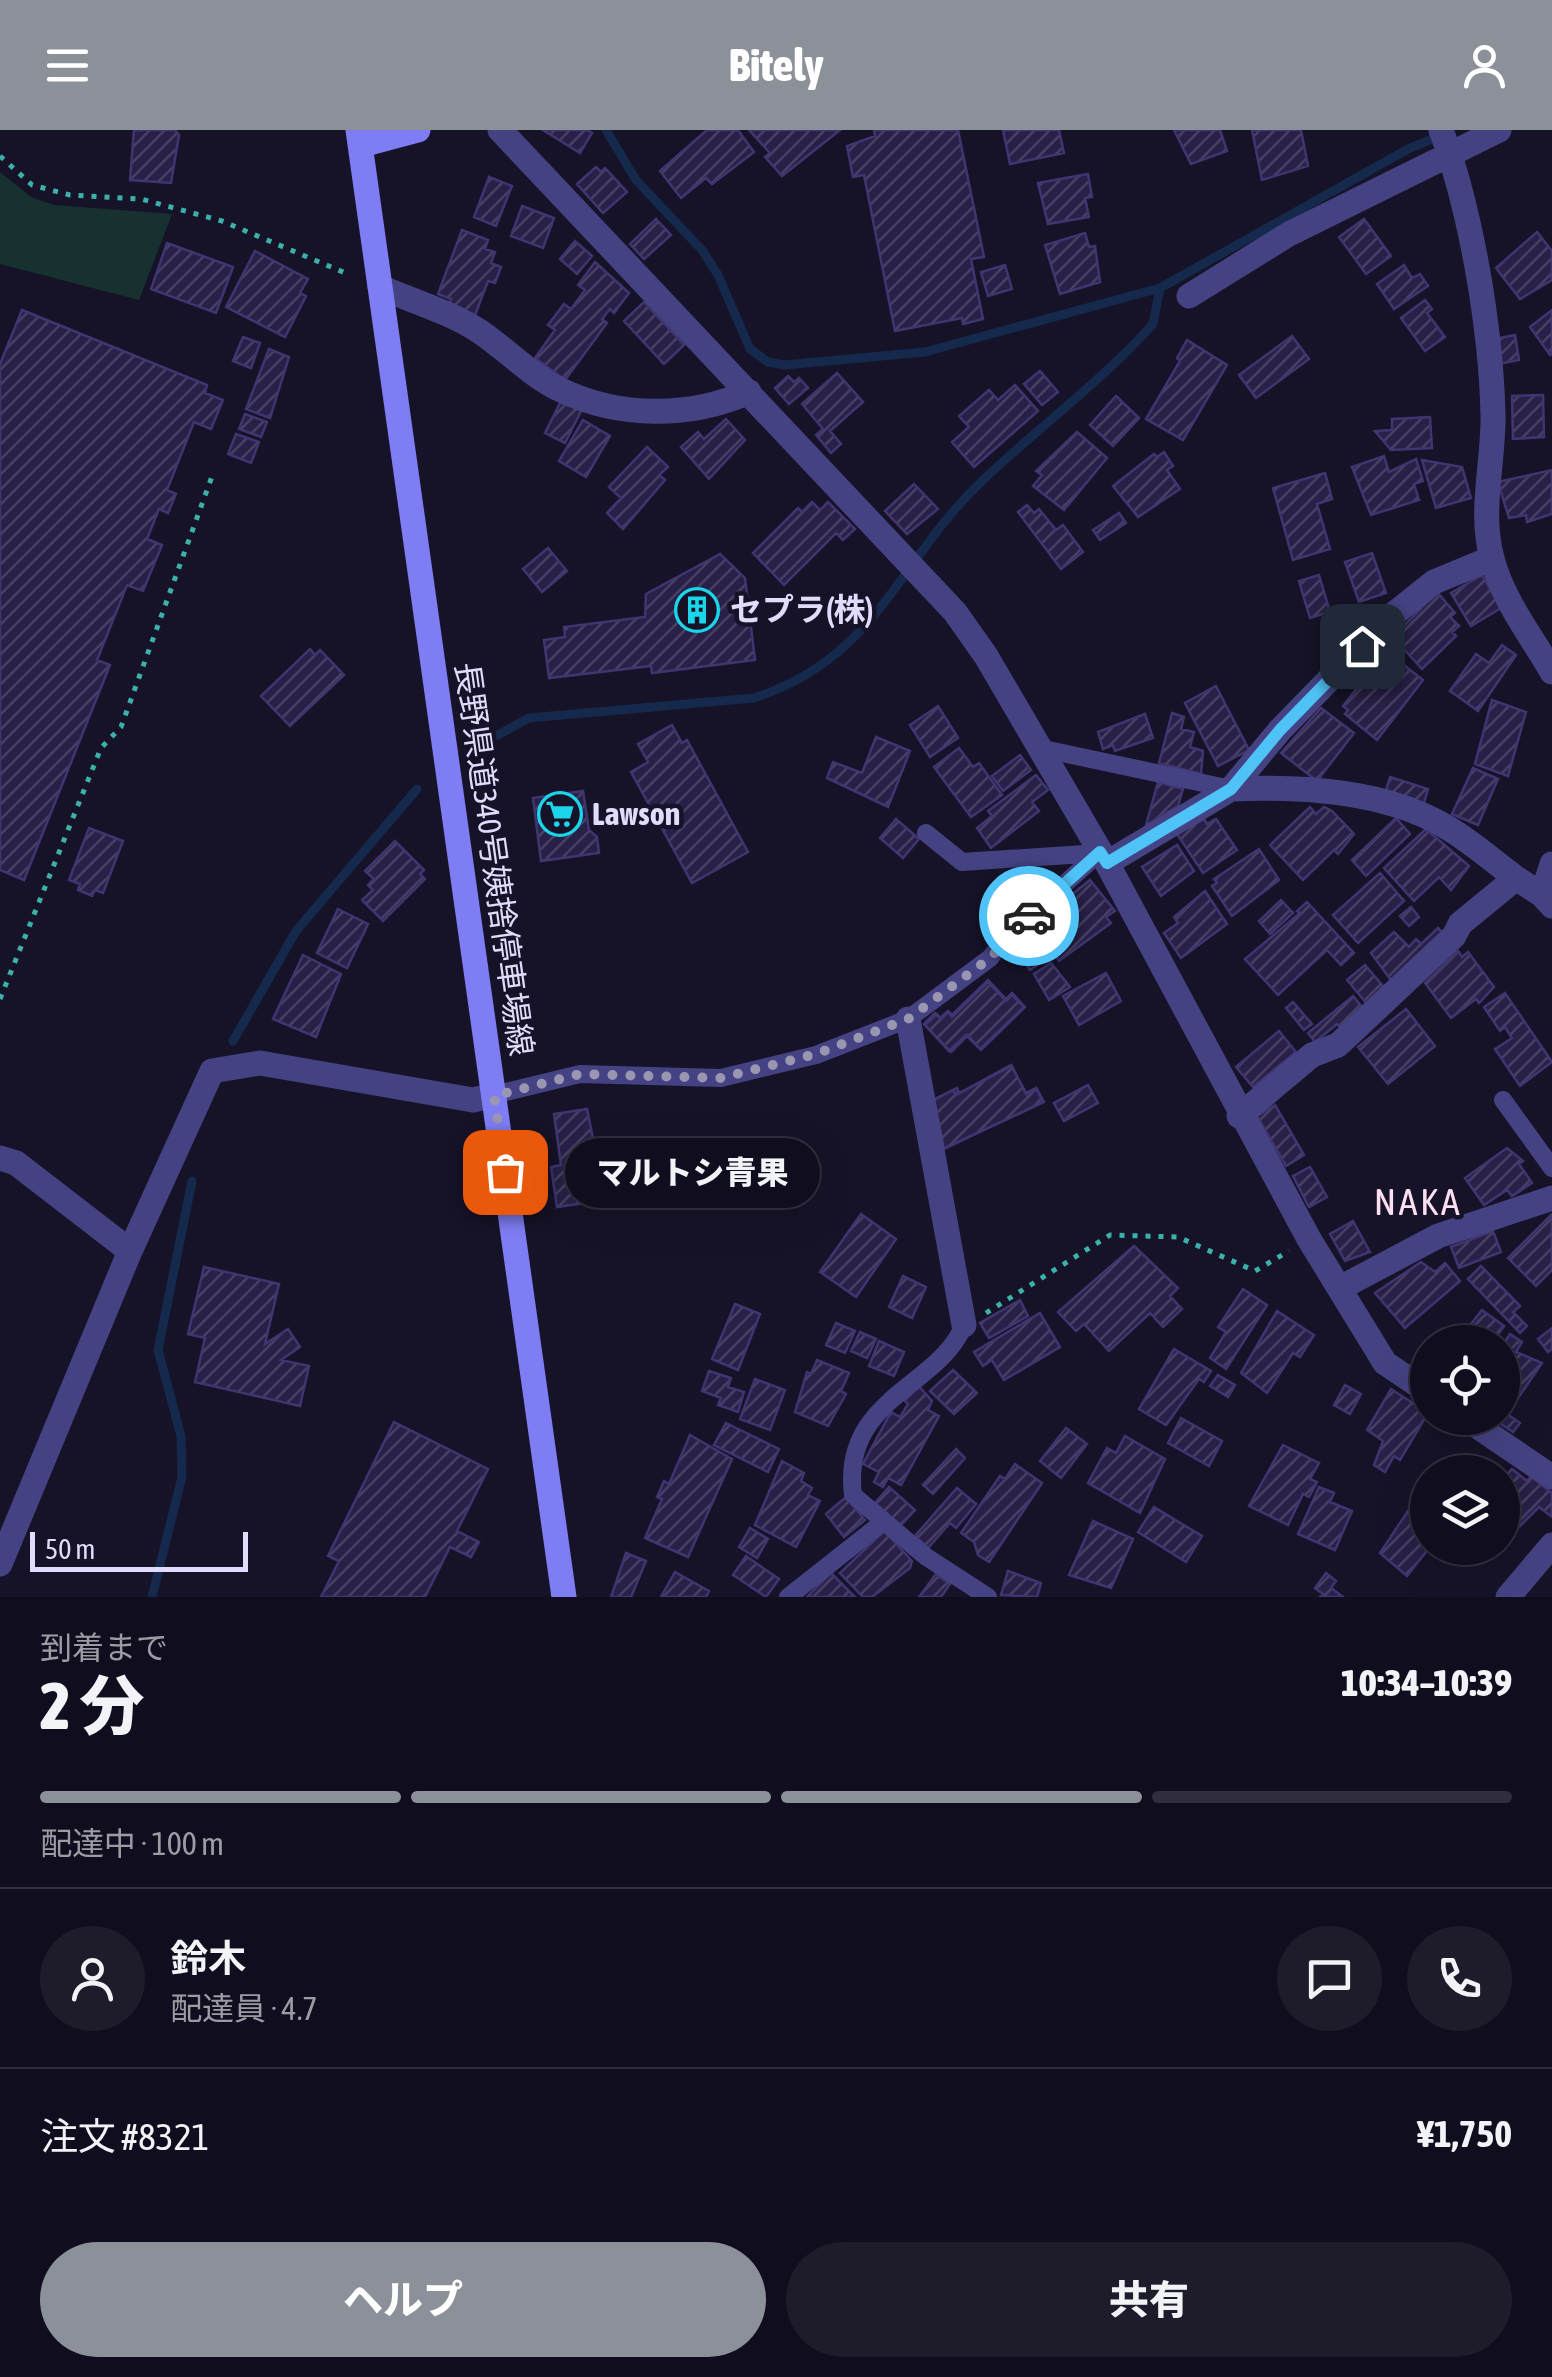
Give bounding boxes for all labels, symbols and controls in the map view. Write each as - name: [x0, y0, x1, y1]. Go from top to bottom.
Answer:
- icon: menu: [40, 38, 95, 93]
- icon: person: [1457, 38, 1512, 93]
- text: Bitely: [729, 39, 823, 91]
- building icon: セプラ(株): [674, 587, 720, 633]
- place label: セプラ(株): [730, 591, 873, 628]
- pin: [1320, 604, 1405, 689]
- icon: home: [1335, 619, 1390, 674]
- street label: 長野県道340号姨捨停車場線: [449, 660, 540, 1058]
- supermarket icon: Lawson: [537, 791, 583, 837]
- place label: Lawson: [592, 795, 680, 832]
- courier: [979, 866, 1079, 966]
- icon: car: [1002, 889, 1057, 944]
- pin: [463, 1130, 548, 1215]
- callout: マルトシ青果: [565, 1137, 820, 1207]
- icon: bag: [478, 1145, 533, 1200]
- text: マルトシ青果: [596, 1154, 789, 1191]
- district label: NAKA: [1374, 1180, 1462, 1223]
- map controls: [1410, 1325, 1520, 1565]
- button: locate: [1410, 1325, 1520, 1435]
- button: layers: [1410, 1455, 1520, 1565]
- scale bar: [30, 1527, 248, 1572]
- text: 50 m: [45, 1533, 95, 1565]
- text: 到着まで: [40, 1629, 168, 1666]
- text: 10:34–10:39: [1341, 1661, 1512, 1704]
- text: 2 分: [40, 1668, 144, 1743]
- text: 配達中 · 100 m: [40, 1825, 224, 1862]
- button: person: [40, 1926, 145, 2031]
- button: chat: [1277, 1926, 1382, 2031]
- button: phone: [1407, 1926, 1512, 2031]
- text: 鈴木: [170, 1937, 246, 1980]
- text: 配達員 · 4.7: [170, 1990, 317, 2027]
- text: ¥1,750: [1417, 2112, 1512, 2155]
- text: 注文 #8321: [40, 2115, 209, 2158]
- button: ヘルプ: [40, 2242, 766, 2357]
- button: 共有: [786, 2242, 1512, 2357]

